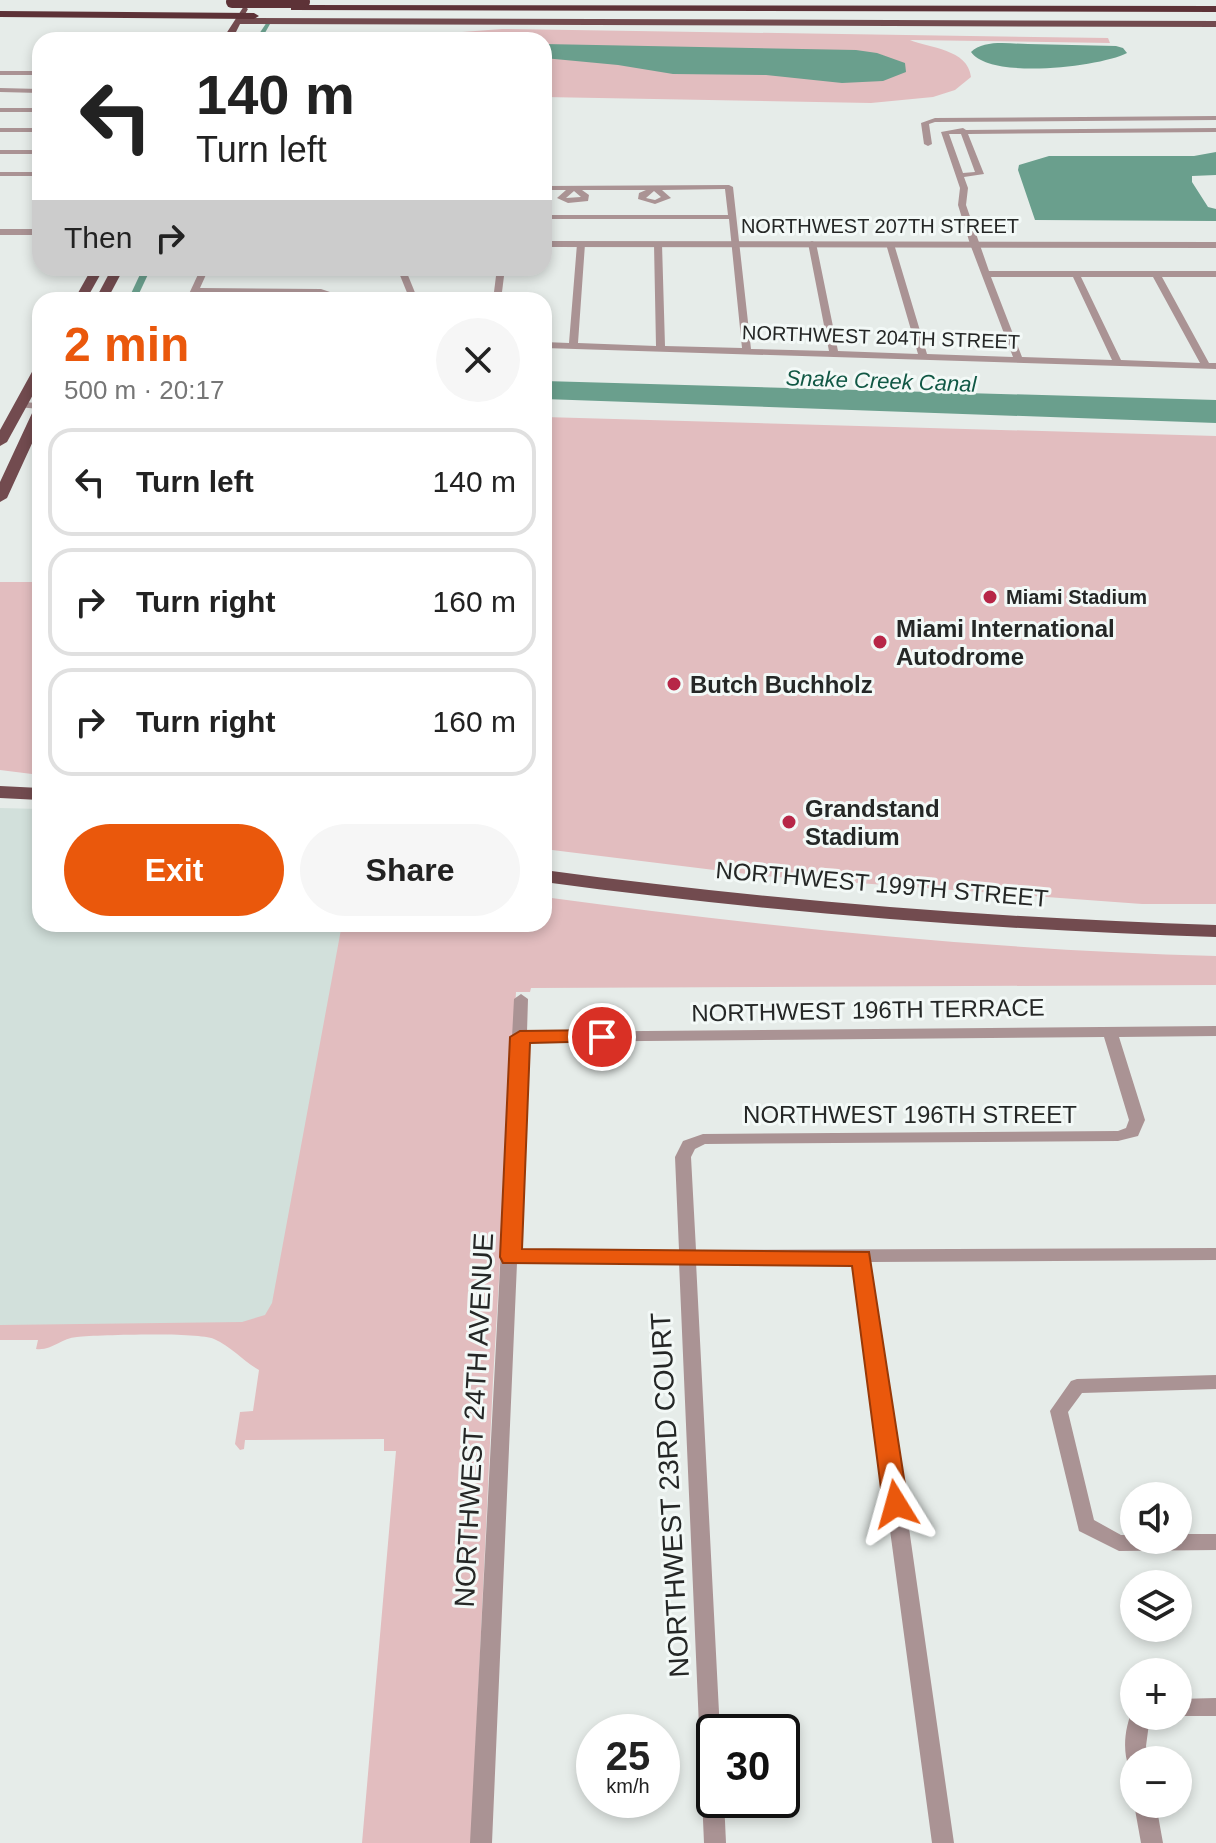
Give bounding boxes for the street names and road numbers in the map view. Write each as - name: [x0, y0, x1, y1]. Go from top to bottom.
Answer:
- street label: NORTHWEST 207TH STREET: [741, 215, 1019, 237]
- street label: NORTHWEST 204TH STREET: [742, 321, 1020, 353]
- street label: NORTHWEST 199TH STREET: [715, 856, 1050, 912]
- street label: NORTHWEST 196TH TERRACE: [691, 993, 1045, 1027]
- street label: NORTHWEST 196TH STREET: [743, 1101, 1077, 1128]
- street label: NORTHWEST 24TH AVENUE: [449, 1232, 499, 1608]
- street label: NORTHWEST 23RD COURT: [645, 1312, 695, 1678]

